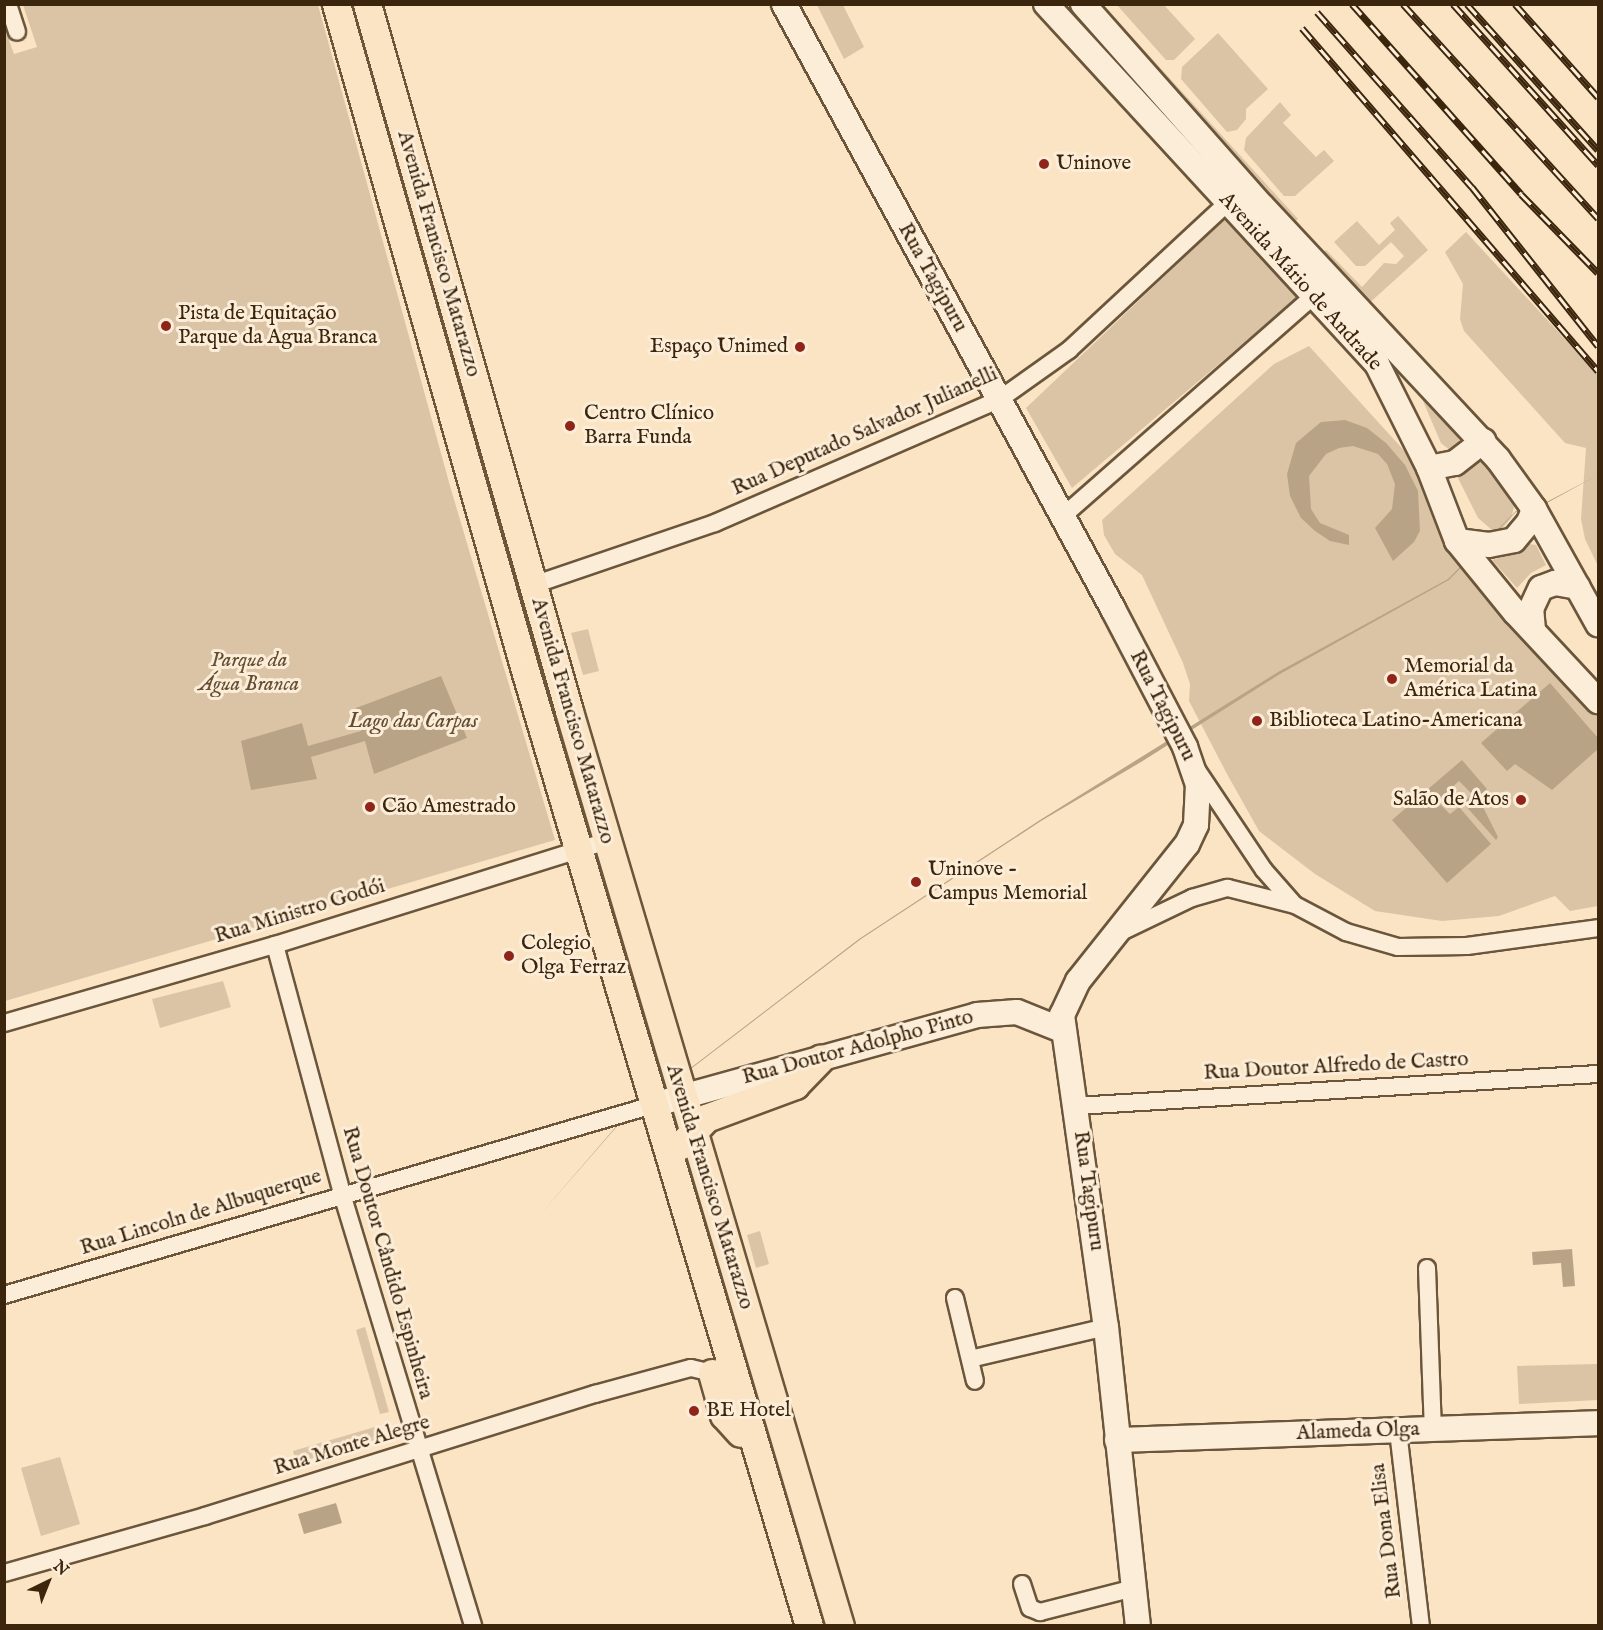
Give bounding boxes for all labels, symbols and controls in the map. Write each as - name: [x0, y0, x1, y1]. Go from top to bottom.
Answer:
- street label: Avenida Francisco Matarazzo: [391, 128, 485, 380]
- place label: Uninove: [1056, 151, 1131, 177]
- marker: Uninove: [1037, 157, 1051, 171]
- street label: Avenida Mário de Andrade: [1213, 187, 1387, 377]
- street label: Rua Tagipuru: [892, 219, 972, 337]
- place label: Pista de Equitação Parque da Agua Branca: [178, 301, 377, 351]
- marker: Pista de Equitação Parque da Agua Branca: [159, 319, 173, 333]
- place label: Espaço Unimed: [650, 334, 788, 360]
- marker: Espaço Unimed: [793, 340, 807, 354]
- street label: Rua Deputado Salvador Julianelli: [728, 362, 1002, 502]
- place label: Centro Clínico Barra Funda: [584, 401, 714, 451]
- marker: Centro Clínico Barra Funda: [561, 417, 579, 435]
- street label: Avenida Francisco Matarazzo: [525, 595, 619, 847]
- street label: Rua Tagipuru: [1123, 646, 1201, 766]
- park label: Parque da Água Branca: [199, 648, 299, 698]
- place label: Memorial da América Latina: [1404, 654, 1537, 704]
- marker: Memorial da América Latina: [1385, 672, 1399, 686]
- place label: Biblioteca Latino-Americana: [1269, 708, 1522, 734]
- water label: Lago das Carpas: [348, 709, 478, 735]
- marker: Biblioteca Latino-Americana: [1250, 714, 1264, 728]
- place label: Salão de Atos: [1393, 787, 1509, 813]
- marker: Salão de Atos: [1514, 793, 1528, 807]
- place label: Cão Amestrado: [382, 794, 516, 820]
- marker: Cão Amestrado: [363, 800, 377, 814]
- place label: Uninove - Campus Memorial: [928, 857, 1087, 907]
- street label: Rua Ministro Godói: [212, 874, 388, 950]
- marker: Uninove - Campus Memorial: [909, 875, 923, 889]
- place label: Colegio Olga Ferraz: [521, 931, 626, 981]
- marker: Colegio Olga Ferraz: [502, 949, 516, 963]
- street label: Rua Doutor Adolpho Pinto: [740, 1005, 976, 1091]
- street label: Rua Doutor Alfredo de Castro: [1203, 1047, 1469, 1087]
- street label: Avenida Francisco Matarazzo: [660, 1061, 758, 1313]
- street label: Rua Doutor Cândido Espinheira: [336, 1124, 438, 1402]
- street label: Rua Tagipuru: [1067, 1129, 1109, 1253]
- street label: Rua Lincoln de Albuquerque: [77, 1164, 325, 1262]
- place label: BE Hotel: [706, 1398, 791, 1424]
- marker: BE Hotel: [687, 1404, 701, 1418]
- street label: Rua Monte Alegre: [271, 1410, 433, 1482]
- street label: Alameda Olga: [1296, 1417, 1420, 1447]
- street label: Rua Dona Elisa: [1366, 1462, 1408, 1600]
- north arrow: [18, 1552, 78, 1612]
- text: N: [48, 1557, 72, 1581]

